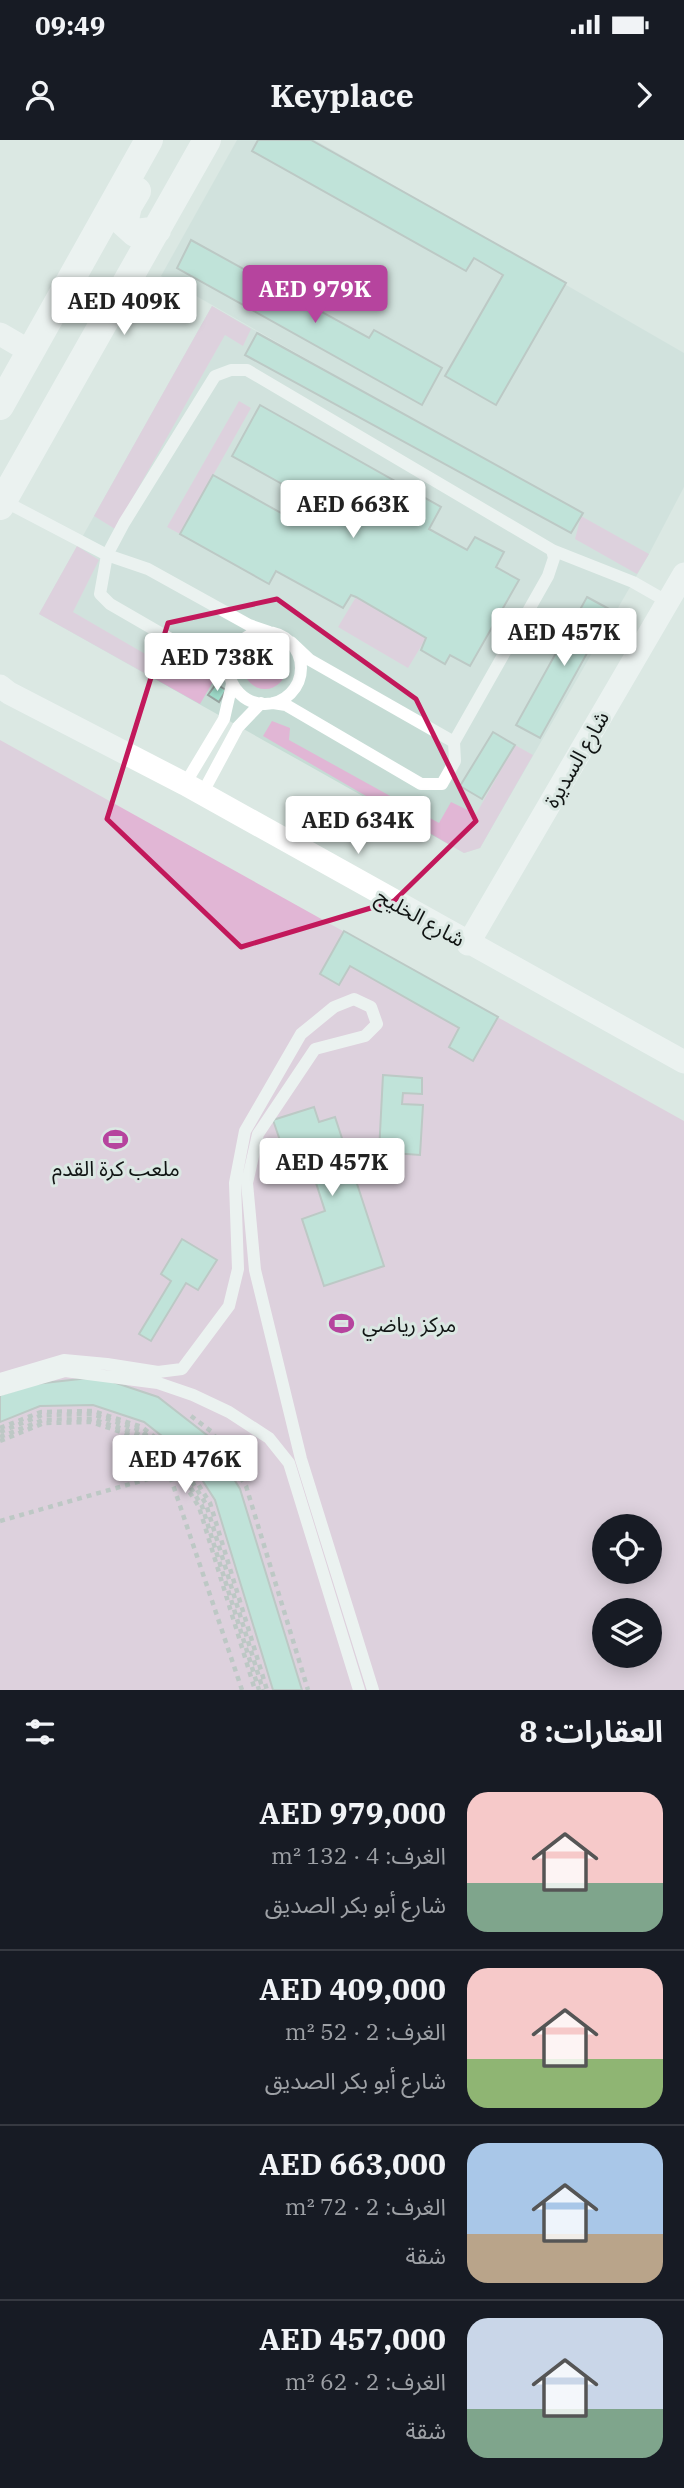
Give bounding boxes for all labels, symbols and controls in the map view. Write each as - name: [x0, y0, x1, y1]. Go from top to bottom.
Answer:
- text: 09:49: [35, 8, 105, 42]
- text: Keyplace: [270, 74, 414, 116]
- icon: person: [21, 76, 59, 114]
- icon: forward: [625, 76, 663, 114]
- pin: AED 979K: [243, 265, 387, 325]
- text: AED 979K: [259, 273, 371, 303]
- pin: AED 409K: [52, 278, 196, 337]
- text: AED 409K: [68, 285, 180, 315]
- pin: AED 663K: [281, 480, 425, 540]
- text: AED 663K: [297, 488, 409, 518]
- pin: AED 457K: [492, 608, 636, 668]
- text: AED 457K: [508, 616, 620, 646]
- pin: AED 738K: [145, 634, 289, 693]
- text: AED 738K: [161, 641, 273, 671]
- street label: شارع السديرة: [537, 705, 617, 814]
- pin: AED 634K: [286, 796, 430, 856]
- text: AED 634K: [302, 804, 414, 834]
- street label: شارع الخليج: [371, 881, 470, 955]
- sports icon: ملعب كرة القدم: [102, 1125, 130, 1153]
- pin: AED 457K: [260, 1138, 404, 1198]
- text: AED 457K: [276, 1146, 388, 1176]
- place label: ملعب كرة القدم: [52, 1154, 180, 1185]
- sports icon: مركز رياضي: [328, 1310, 356, 1338]
- place label: مركز رياضي: [362, 1310, 456, 1341]
- pin: AED 476K: [113, 1436, 257, 1495]
- text: AED 476K: [129, 1443, 241, 1473]
- map controls: [592, 1514, 662, 1668]
- button: locate: [592, 1514, 662, 1584]
- button: layers: [592, 1598, 662, 1668]
- text: العقارات: 8: [519, 1711, 663, 1750]
- icon: filters: [21, 1713, 59, 1751]
- text: AED 979,000: [259, 1793, 446, 1832]
- icon: home: [523, 1820, 607, 1904]
- text: الغرف: 4 · 132 m²: [271, 1840, 446, 1870]
- text: شارع أبو بكر الصديق: [265, 1889, 446, 1919]
- text: AED 409,000: [259, 1969, 446, 2008]
- icon: home: [523, 1996, 607, 2080]
- text: الغرف: 2 · 52 m²: [285, 2016, 446, 2046]
- text: شارع أبو بكر الصديق: [265, 2065, 446, 2095]
- text: AED 663,000: [259, 2144, 446, 2183]
- icon: home: [523, 2171, 607, 2255]
- text: الغرف: 2 · 72 m²: [285, 2191, 446, 2221]
- text: شقة: [405, 2240, 446, 2270]
- text: AED 457,000: [259, 2319, 446, 2358]
- icon: home: [523, 2346, 607, 2430]
- text: الغرف: 2 · 62 m²: [285, 2366, 446, 2396]
- text: شقة: [405, 2415, 446, 2445]

